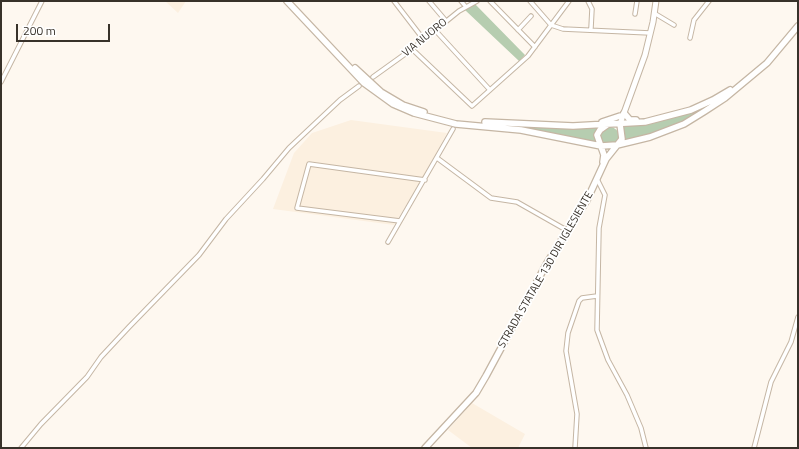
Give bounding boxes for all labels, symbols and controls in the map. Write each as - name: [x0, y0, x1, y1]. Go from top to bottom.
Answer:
- scale bar: [18, 16, 112, 42]
- street label: VIA NUORO: [400, 16, 450, 60]
- text: 200 m: [23, 21, 56, 40]
- street label: STRADA STATALE 130 DIR IGLESIENTE: [496, 189, 596, 351]

